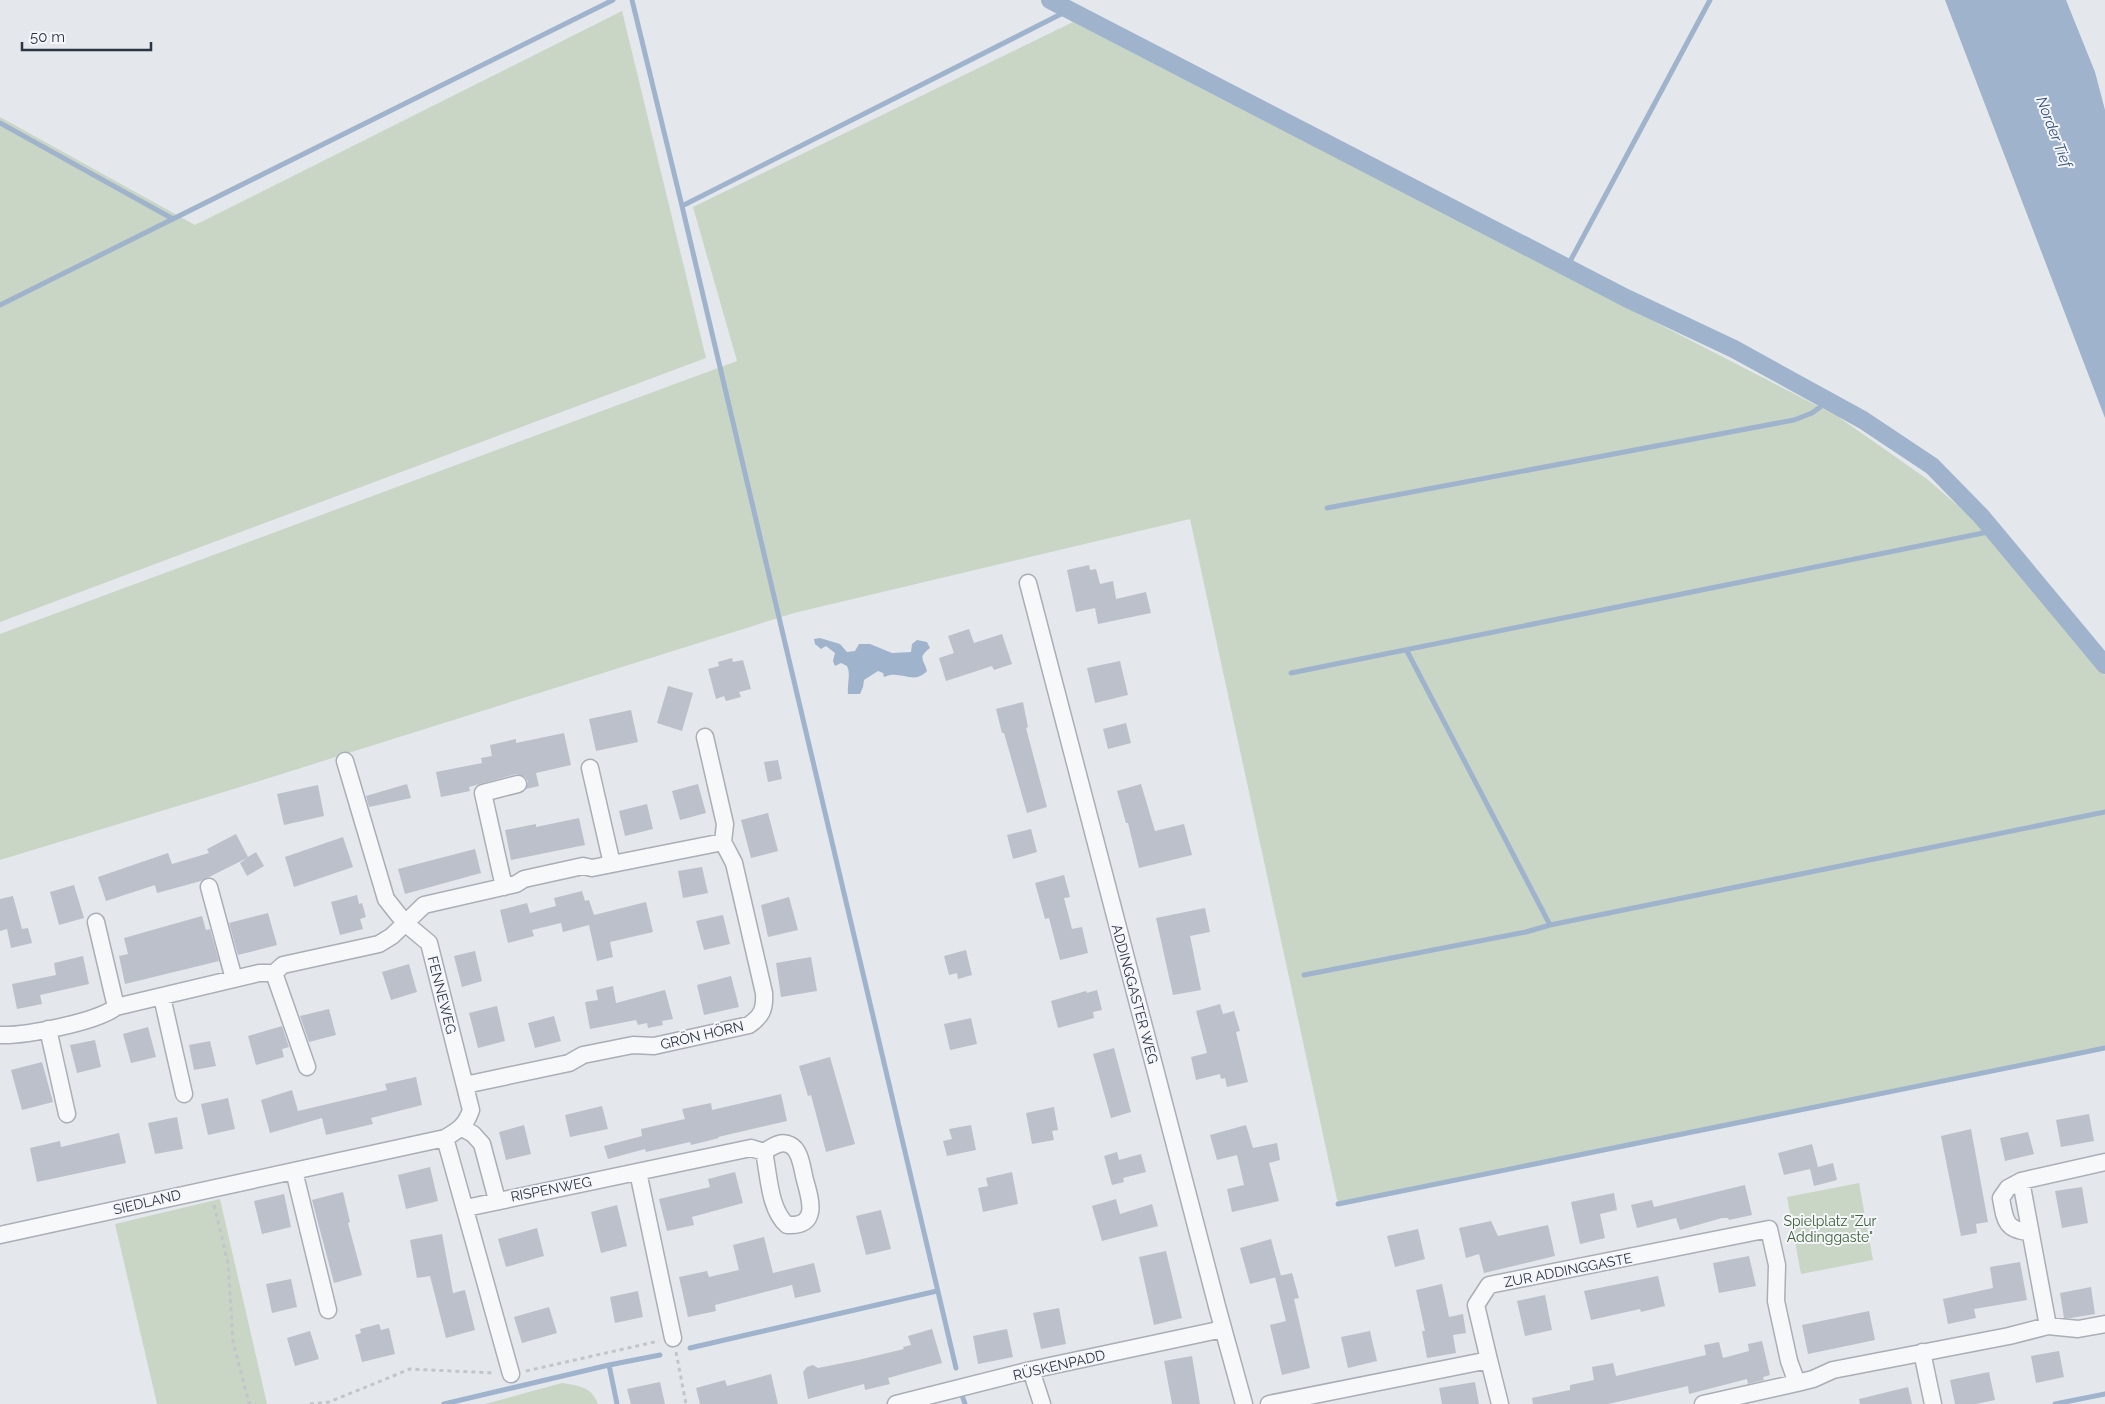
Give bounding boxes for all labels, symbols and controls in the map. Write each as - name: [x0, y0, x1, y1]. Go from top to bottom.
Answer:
- scale bar: [22, 20, 151, 52]
- text: 50 m: [30, 28, 65, 46]
- water label: Norder Tief: [2032, 94, 2076, 172]
- street label: ADDINGGASTER WEG: [1109, 922, 1161, 1066]
- street label: FENNEWEG: [425, 954, 459, 1036]
- street label: GRÖN HÖRN: [658, 1016, 745, 1052]
- street label: RISPENWEG: [509, 1173, 593, 1205]
- street label: SIEDLAND: [112, 1186, 182, 1218]
- park label: Spielplatz "Zur Addinggaste": [1783, 1213, 1877, 1245]
- street label: ZUR ADDINGGASTE: [1502, 1250, 1634, 1290]
- street label: RÜSKENPADD: [1011, 1345, 1107, 1383]

